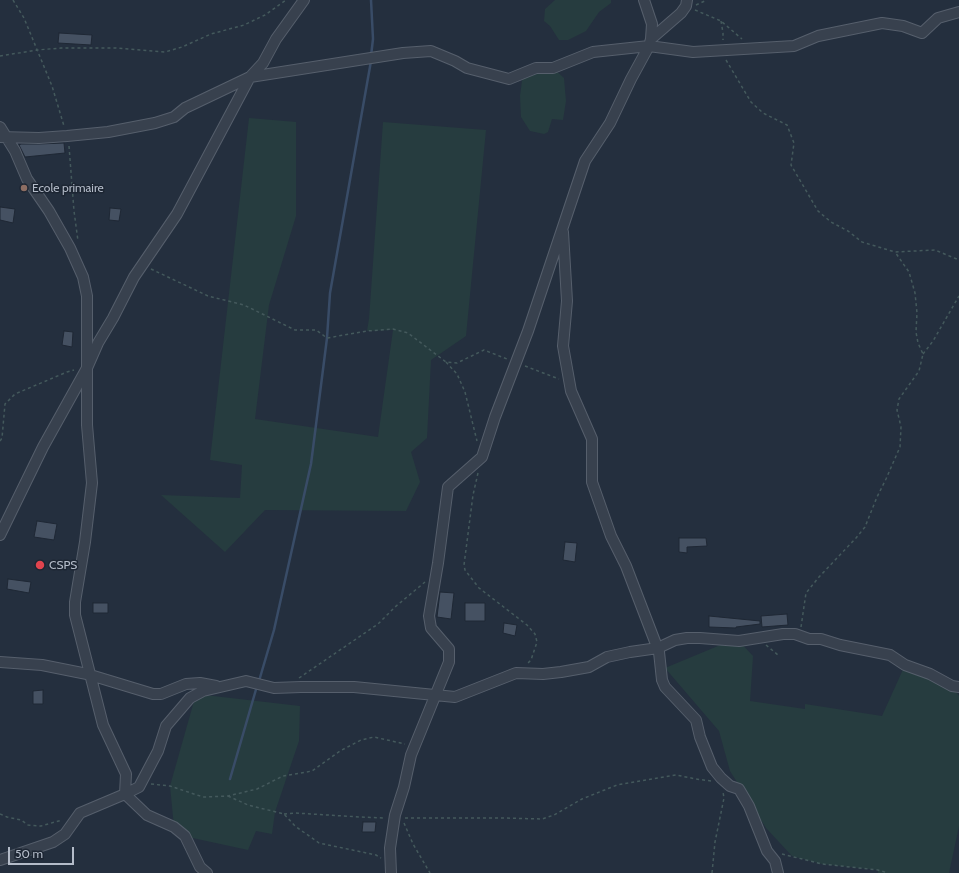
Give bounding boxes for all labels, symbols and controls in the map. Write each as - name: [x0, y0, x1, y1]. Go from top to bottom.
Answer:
- place label: Ecole primaire: [32, 181, 104, 195]
- marker: Ecole primaire: [19, 183, 29, 193]
- place label: CSPS: [49, 558, 77, 572]
- marker: CSPS: [34, 559, 46, 571]
- scale bar: [10, 839, 76, 865]
- text: 50 m: [15, 846, 43, 861]

